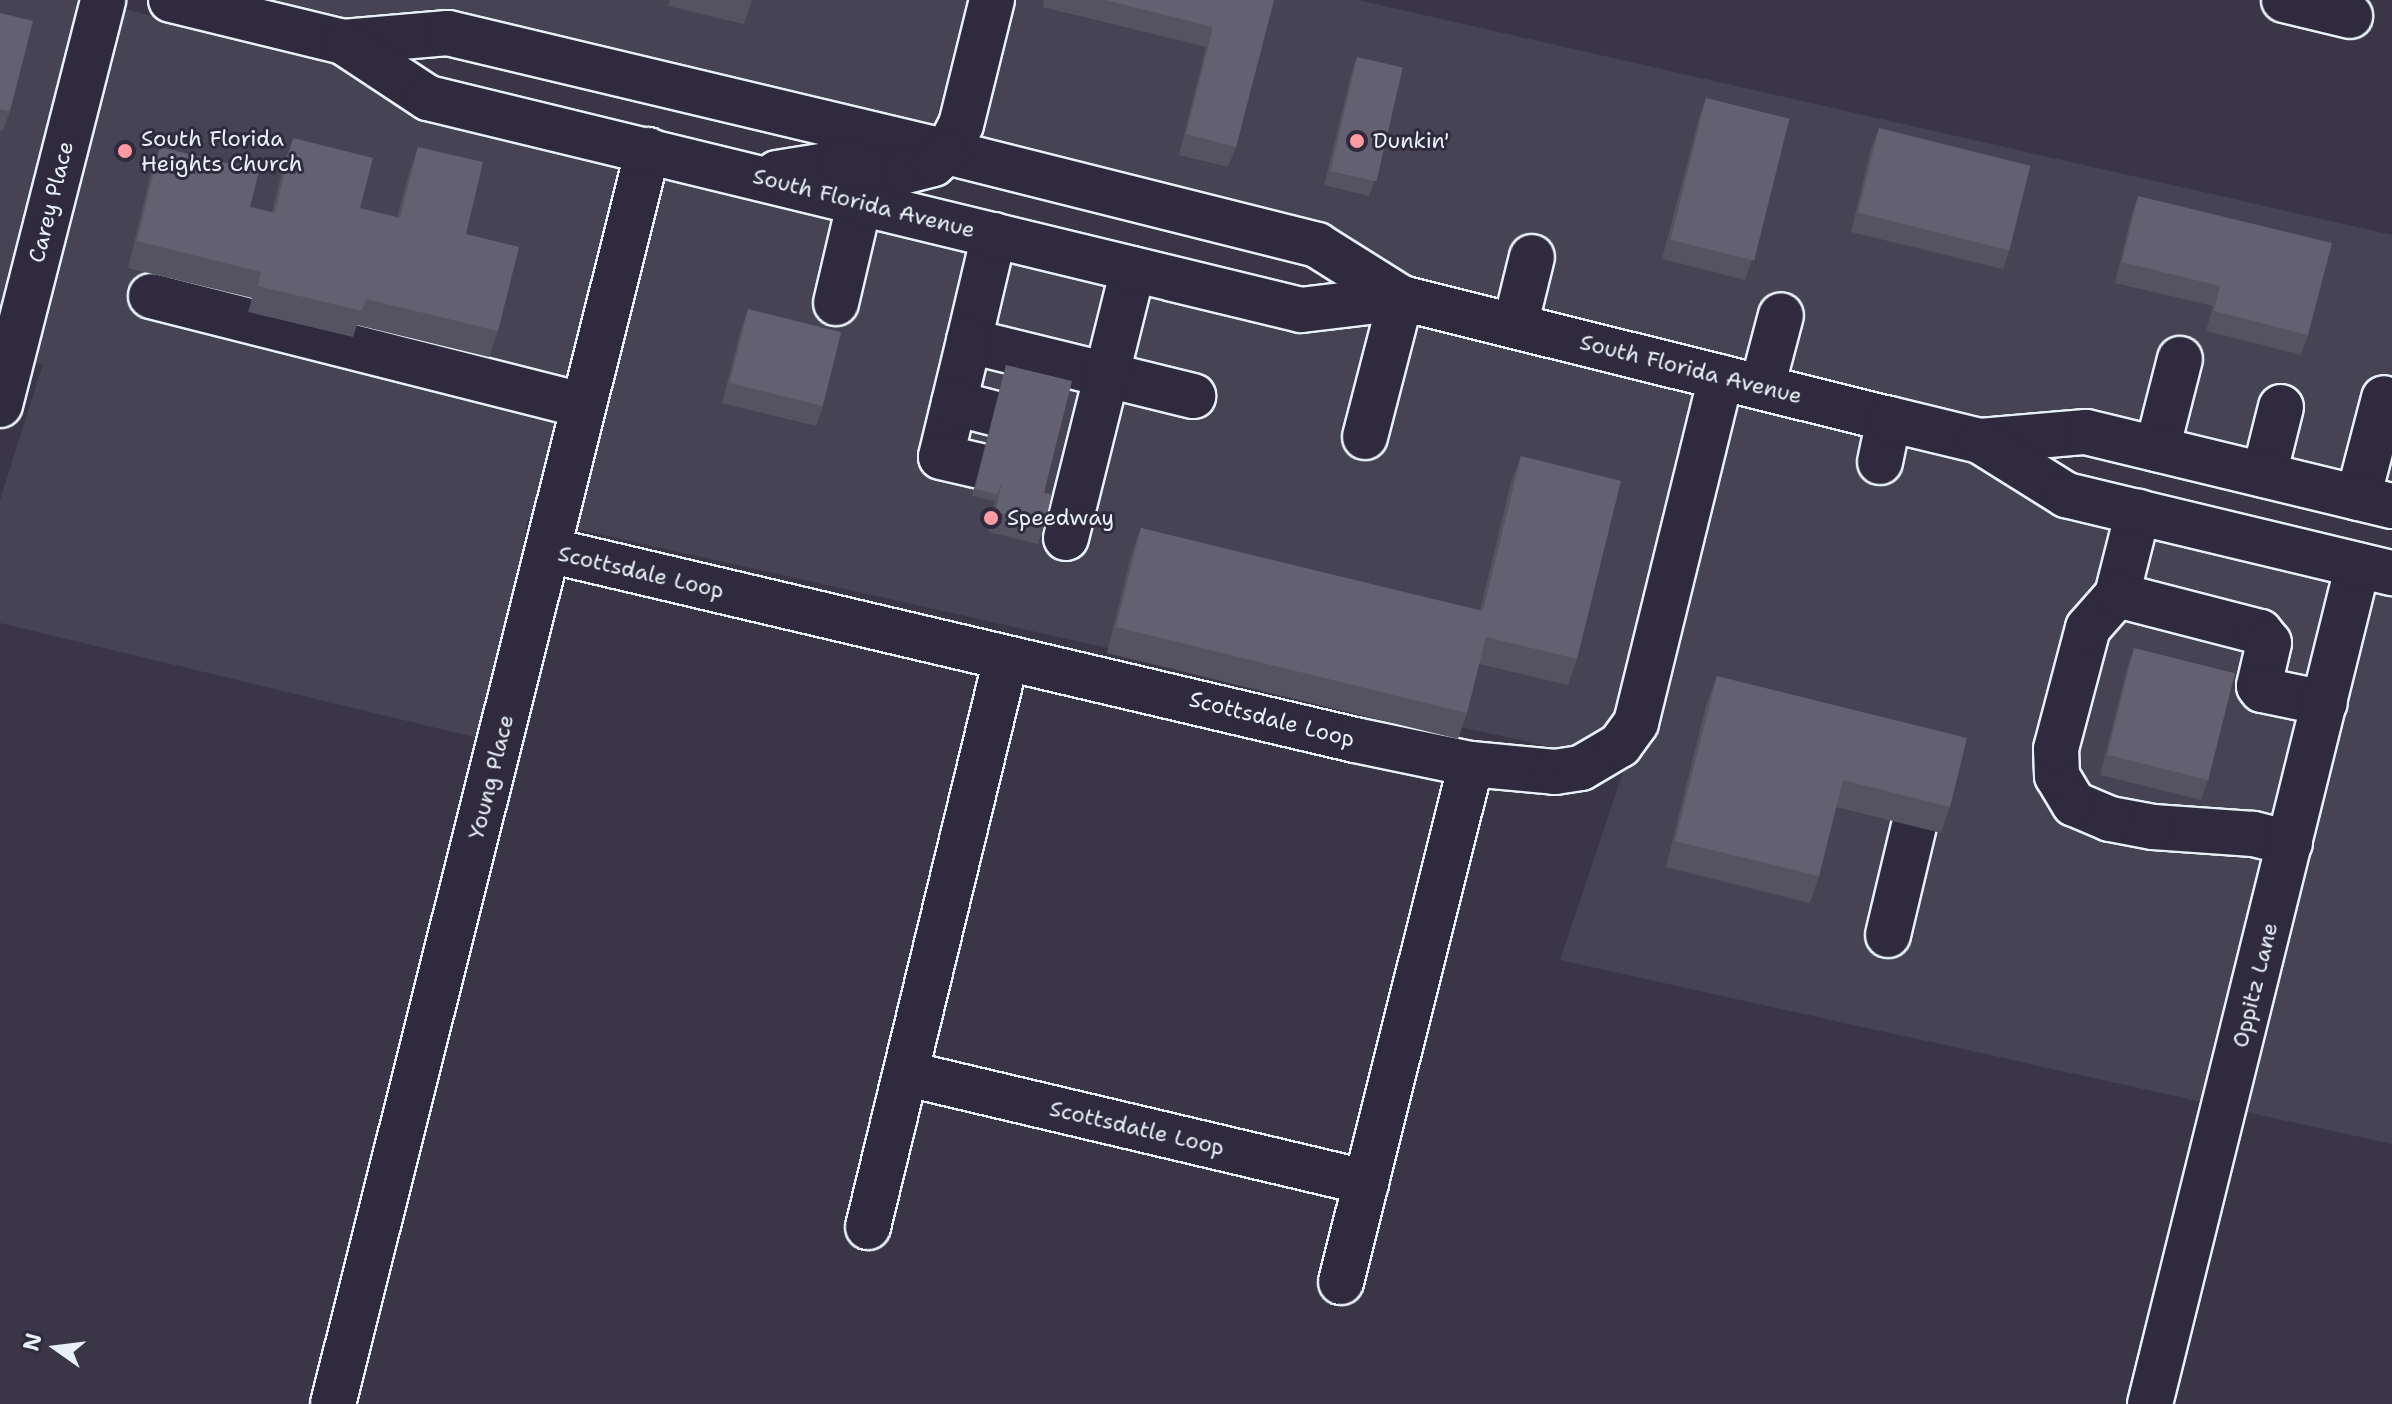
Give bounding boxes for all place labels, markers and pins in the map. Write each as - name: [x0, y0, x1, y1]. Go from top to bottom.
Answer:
- place label: South Florida Heights Church: [141, 125, 302, 176]
- place label: Dunkin': [1373, 128, 1450, 154]
- marker: Dunkin': [1348, 132, 1366, 150]
- marker: South Florida Heights Church: [116, 142, 134, 160]
- place label: Speedway: [1007, 505, 1114, 531]
- marker: Speedway: [982, 509, 1000, 527]

